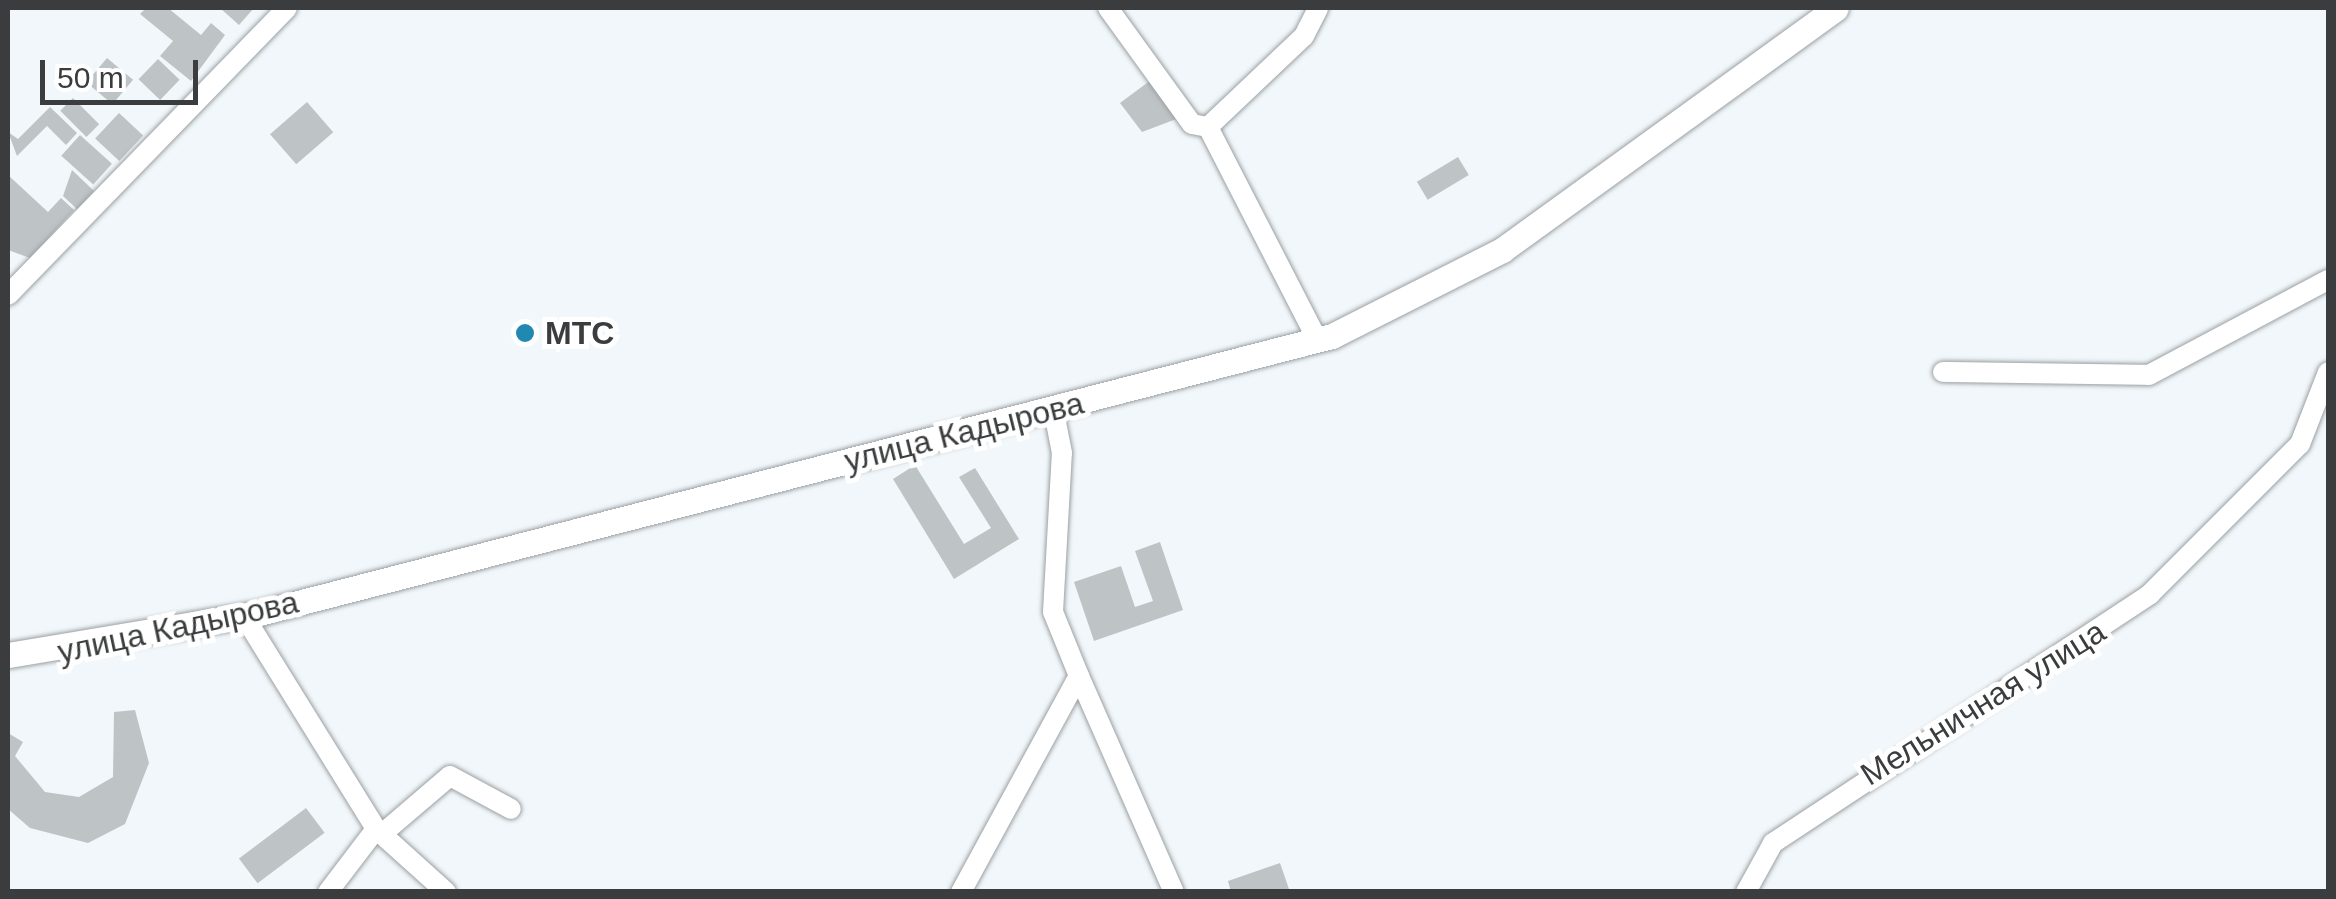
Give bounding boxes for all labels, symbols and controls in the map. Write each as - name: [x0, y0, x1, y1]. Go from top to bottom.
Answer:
- scale bar: [45, 40, 202, 102]
- text: 50 m: [57, 61, 124, 94]
- place label: МТС: [545, 314, 614, 352]
- marker: МТС: [514, 322, 536, 344]
- street label: улица Кадырова: [840, 384, 1088, 480]
- street label: улица Кадырова: [54, 583, 302, 671]
- street label: Мельничная улица: [1854, 612, 2112, 794]

